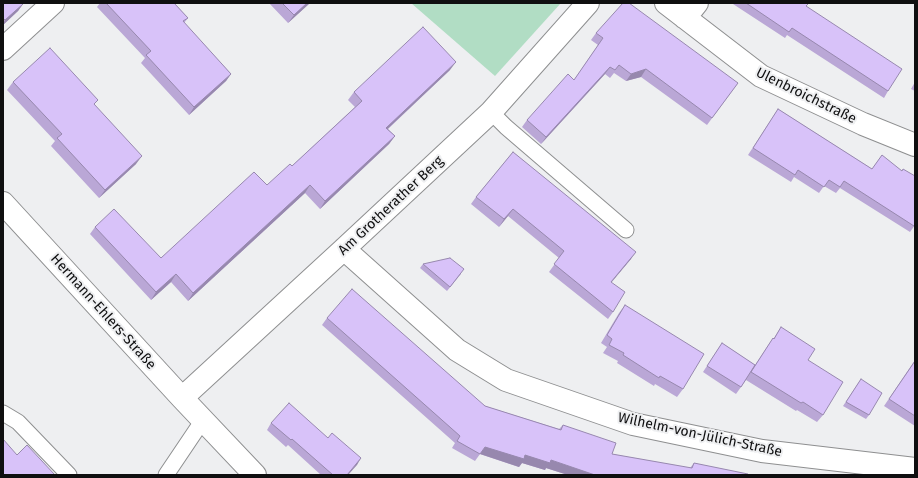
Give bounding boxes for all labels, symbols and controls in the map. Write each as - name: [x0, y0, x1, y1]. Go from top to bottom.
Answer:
- street label: Ulenbroichstraße: [753, 64, 859, 128]
- street label: Am Grotherather Berg: [335, 153, 447, 259]
- street label: Hermann-Ehlers-Straße: [47, 251, 159, 373]
- street label: Wilhelm-von-Jülich-Straße: [616, 409, 784, 461]

